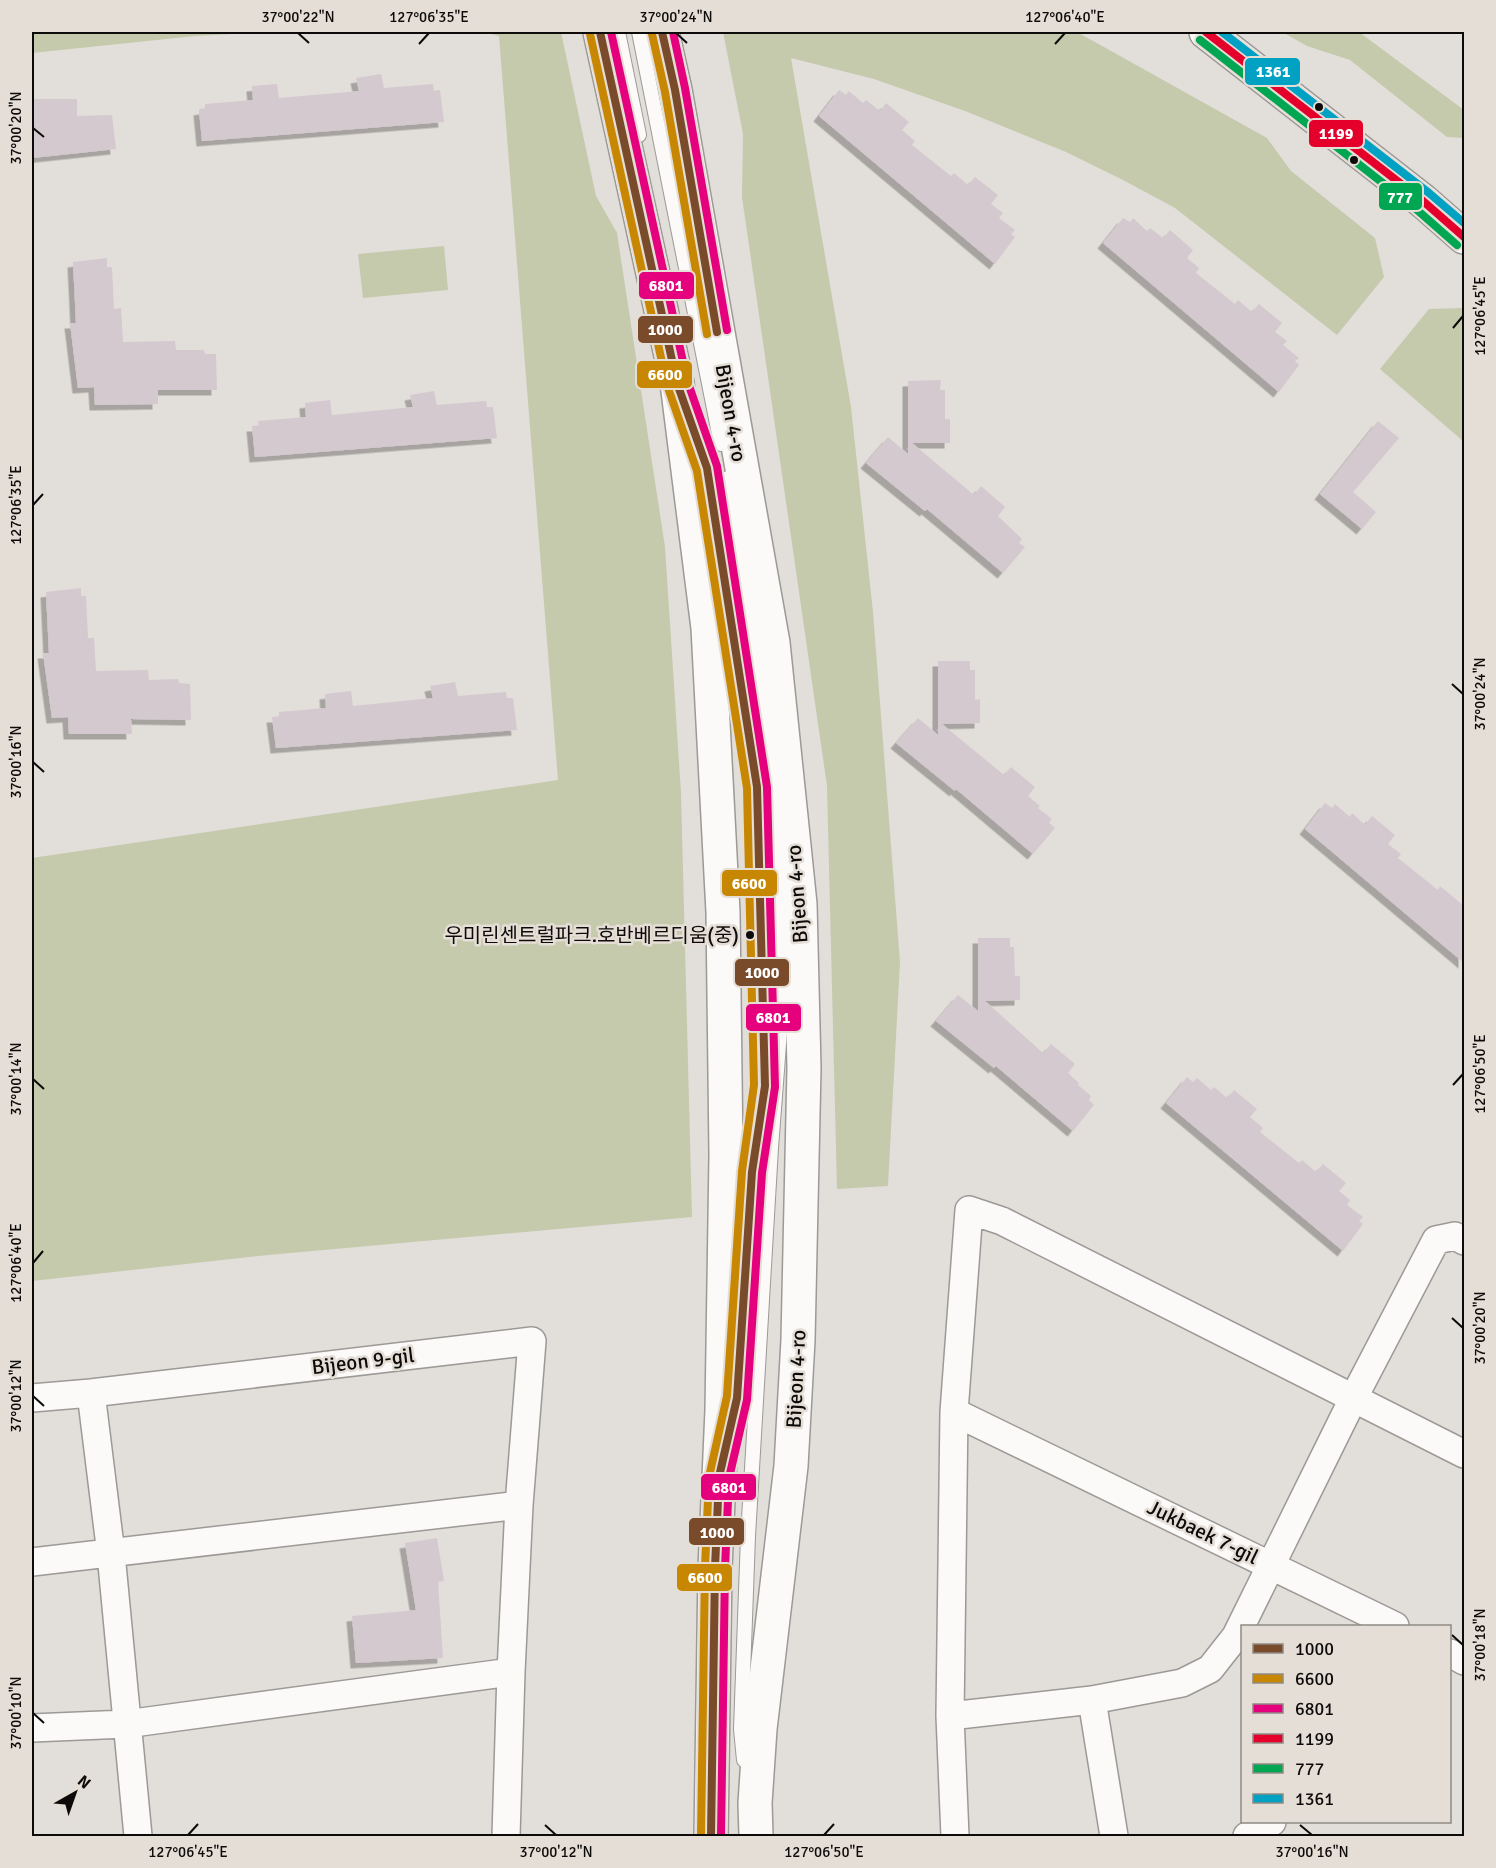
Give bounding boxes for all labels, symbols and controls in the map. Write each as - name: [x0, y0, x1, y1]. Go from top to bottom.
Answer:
- text: 37°00'22"N: [261, 8, 335, 26]
- text: 127°06'35"E: [389, 8, 469, 26]
- text: 37°00'24"N: [639, 8, 713, 26]
- text: 127°06'40"E: [1025, 8, 1105, 26]
- line badge: 1361: [1244, 57, 1301, 86]
- text: 1361: [1256, 62, 1291, 82]
- text: 37°00'20"N: [7, 91, 25, 165]
- unlabelled marker: [1313, 101, 1325, 113]
- line badge: 1199: [1308, 119, 1364, 148]
- text: 1199: [1319, 124, 1354, 144]
- unlabelled marker: [1348, 154, 1360, 166]
- line badge: 777: [1378, 182, 1423, 211]
- text: 777: [1387, 188, 1413, 208]
- line badge: 6801: [638, 271, 695, 300]
- text: 6801: [649, 276, 684, 296]
- text: 127°06'45"E: [1471, 276, 1489, 356]
- line badge: 1000: [637, 315, 694, 344]
- text: 1000: [648, 320, 683, 340]
- line badge: 6600: [636, 360, 693, 389]
- street label: Bijeon 4-ro: [710, 362, 752, 464]
- text: 6600: [648, 365, 683, 385]
- text: 127°06'35"E: [7, 465, 25, 545]
- text: 37°00'24"N: [1471, 657, 1489, 731]
- text: 37°00'16"N: [7, 725, 25, 799]
- street label: Bijeon 4-ro: [781, 844, 813, 944]
- line badge: 6600: [721, 869, 778, 897]
- text: 6600: [732, 874, 767, 894]
- place label: 우미린센트럴파크.호반베르디움(중): [444, 923, 739, 948]
- marker: 우미린센트럴파크.호반베르디움(중): [744, 929, 756, 941]
- line badge: 1000: [734, 958, 790, 987]
- text: 1000: [745, 963, 780, 983]
- line badge: 6801: [745, 1003, 802, 1032]
- text: 6801: [756, 1008, 791, 1028]
- text: 127°06'50"E: [1471, 1034, 1489, 1114]
- text: 37°00'14"N: [7, 1042, 25, 1116]
- text: 127°06'40"E: [7, 1223, 25, 1303]
- text: 37°00'20"N: [1471, 1291, 1489, 1365]
- street label: Bijeon 4-ro: [780, 1329, 812, 1429]
- street label: Bijeon 9-gil: [310, 1342, 416, 1380]
- text: 37°00'12"N: [7, 1359, 25, 1433]
- line badge: 6801: [700, 1473, 757, 1501]
- text: 6801: [712, 1478, 747, 1498]
- street label: Jukbaek 7-gil: [1143, 1494, 1263, 1570]
- line badge: 1000: [688, 1517, 745, 1546]
- text: 1000: [700, 1523, 735, 1543]
- line badge: 6600: [676, 1563, 733, 1592]
- text: 6600: [688, 1568, 723, 1588]
- text: 37°00'18"N: [1471, 1608, 1489, 1682]
- legend: [1241, 1625, 1451, 1823]
- text: 1000: [1295, 1638, 1334, 1660]
- text: 6600: [1295, 1668, 1334, 1690]
- text: 37°00'10"N: [7, 1676, 25, 1750]
- text: 6801: [1295, 1698, 1334, 1720]
- text: 1199: [1295, 1728, 1334, 1750]
- text: 777: [1295, 1758, 1324, 1780]
- north arrow: [45, 1763, 105, 1823]
- text: N: [73, 1771, 95, 1794]
- text: 1361: [1295, 1788, 1334, 1810]
- text: 127°06'45"E: [148, 1843, 228, 1861]
- text: 37°00'12"N: [519, 1843, 593, 1861]
- text: 127°06'50"E: [784, 1843, 864, 1861]
- text: 37°00'16"N: [1275, 1843, 1349, 1861]

